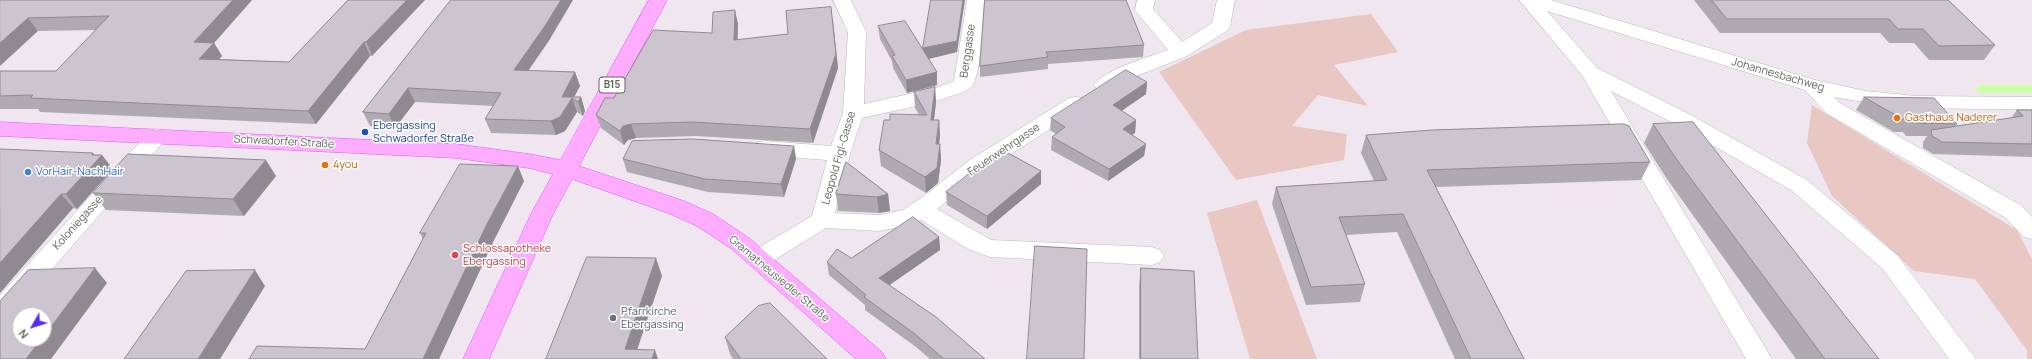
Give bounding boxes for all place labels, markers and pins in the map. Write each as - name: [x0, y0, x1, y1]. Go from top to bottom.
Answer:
- place label: Gasthaus Naderer: [1905, 111, 1997, 125]
- marker: Gasthaus Naderer: [1892, 113, 1902, 123]
- place label: Ebergassing Schwadorfer Straße: [373, 119, 474, 145]
- marker: Ebergassing Schwadorfer Straße: [360, 127, 370, 137]
- place label: 4you: [333, 158, 358, 172]
- marker: 4you: [320, 160, 330, 170]
- place label: VorHair-NachHair: [36, 165, 124, 179]
- marker: VorHair-NachHair: [23, 167, 33, 177]
- place label: Schlossapotheke Ebergassing: [463, 242, 551, 268]
- marker: Schlossapotheke Ebergassing: [450, 250, 460, 260]
- place label: Pfarrkirche Ebergassing: [621, 305, 684, 331]
- marker: Pfarrkirche Ebergassing: [608, 313, 618, 323]

